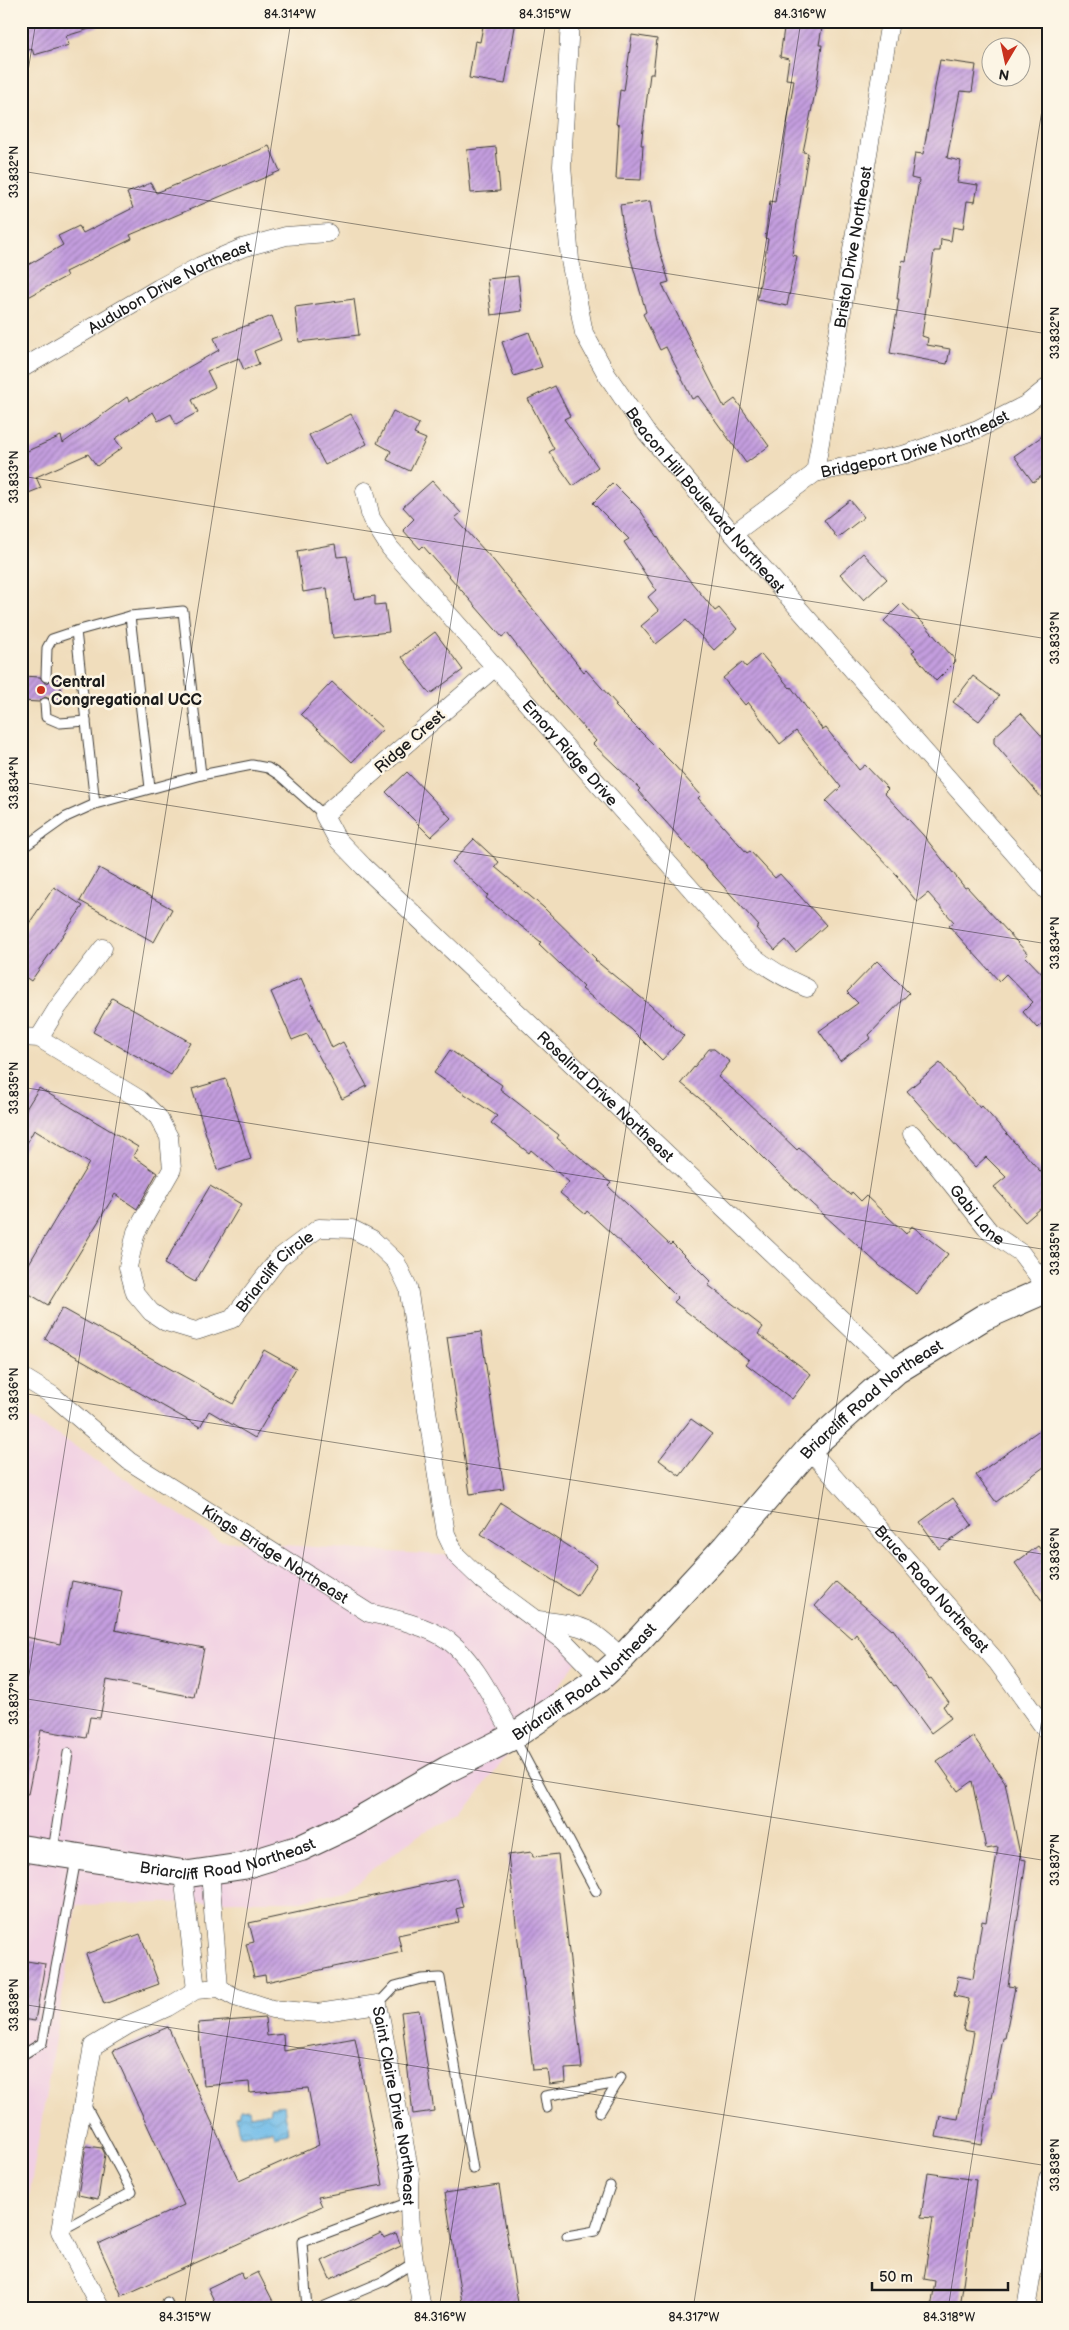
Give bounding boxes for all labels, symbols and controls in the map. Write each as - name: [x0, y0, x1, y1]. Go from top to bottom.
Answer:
- text: 84.314°W: [264, 7, 316, 22]
- text: 84.315°W: [519, 7, 571, 22]
- text: 84.316°W: [774, 7, 826, 22]
- north arrow: [982, 38, 1032, 88]
- text: N: [998, 65, 1011, 84]
- text: 33.832°N: [7, 146, 22, 198]
- street label: Bristol Drive Northeast: [831, 165, 877, 330]
- street label: Audubon Drive Northeast: [85, 238, 254, 339]
- text: 33.832°N: [1048, 307, 1063, 359]
- street label: Beacon Hill Boulevard Northeast: [621, 404, 788, 597]
- street label: Bridgeport Drive Northeast: [819, 407, 1012, 483]
- text: 33.833°N: [7, 450, 22, 504]
- text: 33.833°N: [1048, 611, 1063, 665]
- place label: Central Congregational UCC: [51, 673, 202, 710]
- marker: Central Congregational UCC: [35, 684, 47, 696]
- street label: Emory Ridge Drive: [518, 697, 622, 811]
- street label: Ridge Crest: [371, 707, 449, 778]
- text: 33.834°N: [7, 757, 22, 809]
- text: 33.834°N: [1048, 917, 1063, 969]
- street label: Rosalind Drive Northeast: [532, 1028, 677, 1167]
- text: 33.835°N: [7, 1062, 22, 1114]
- street label: Gabi Lane: [945, 1181, 1008, 1250]
- text: 33.835°N: [1048, 1223, 1063, 1275]
- street label: Briarcliff Circle: [232, 1227, 318, 1317]
- street label: Briarcliff Road Northeast: [797, 1337, 947, 1464]
- text: 33.836°N: [7, 1367, 22, 1421]
- street label: Kings Bridge Northeast: [198, 1502, 351, 1608]
- street label: Bruce Road Northeast: [870, 1522, 992, 1657]
- text: 33.836°N: [1048, 1527, 1063, 1581]
- street label: Briarcliff Road Northeast: [509, 1619, 661, 1746]
- text: 33.837°N: [7, 1673, 22, 1725]
- text: 33.837°N: [1048, 1834, 1063, 1886]
- street label: Briarcliff Road Northeast: [138, 1835, 319, 1885]
- text: 33.838°N: [7, 1978, 22, 2032]
- street label: Saint Claire Drive Northeast: [368, 2005, 418, 2206]
- text: 33.838°N: [1048, 2138, 1063, 2192]
- scale bar: [872, 2260, 1008, 2292]
- text: 50 m: [879, 2268, 913, 2287]
- text: 84.315°W: [159, 2310, 211, 2325]
- text: 84.316°W: [414, 2310, 466, 2325]
- text: 84.317°W: [668, 2310, 720, 2325]
- text: 84.318°W: [923, 2310, 975, 2325]

